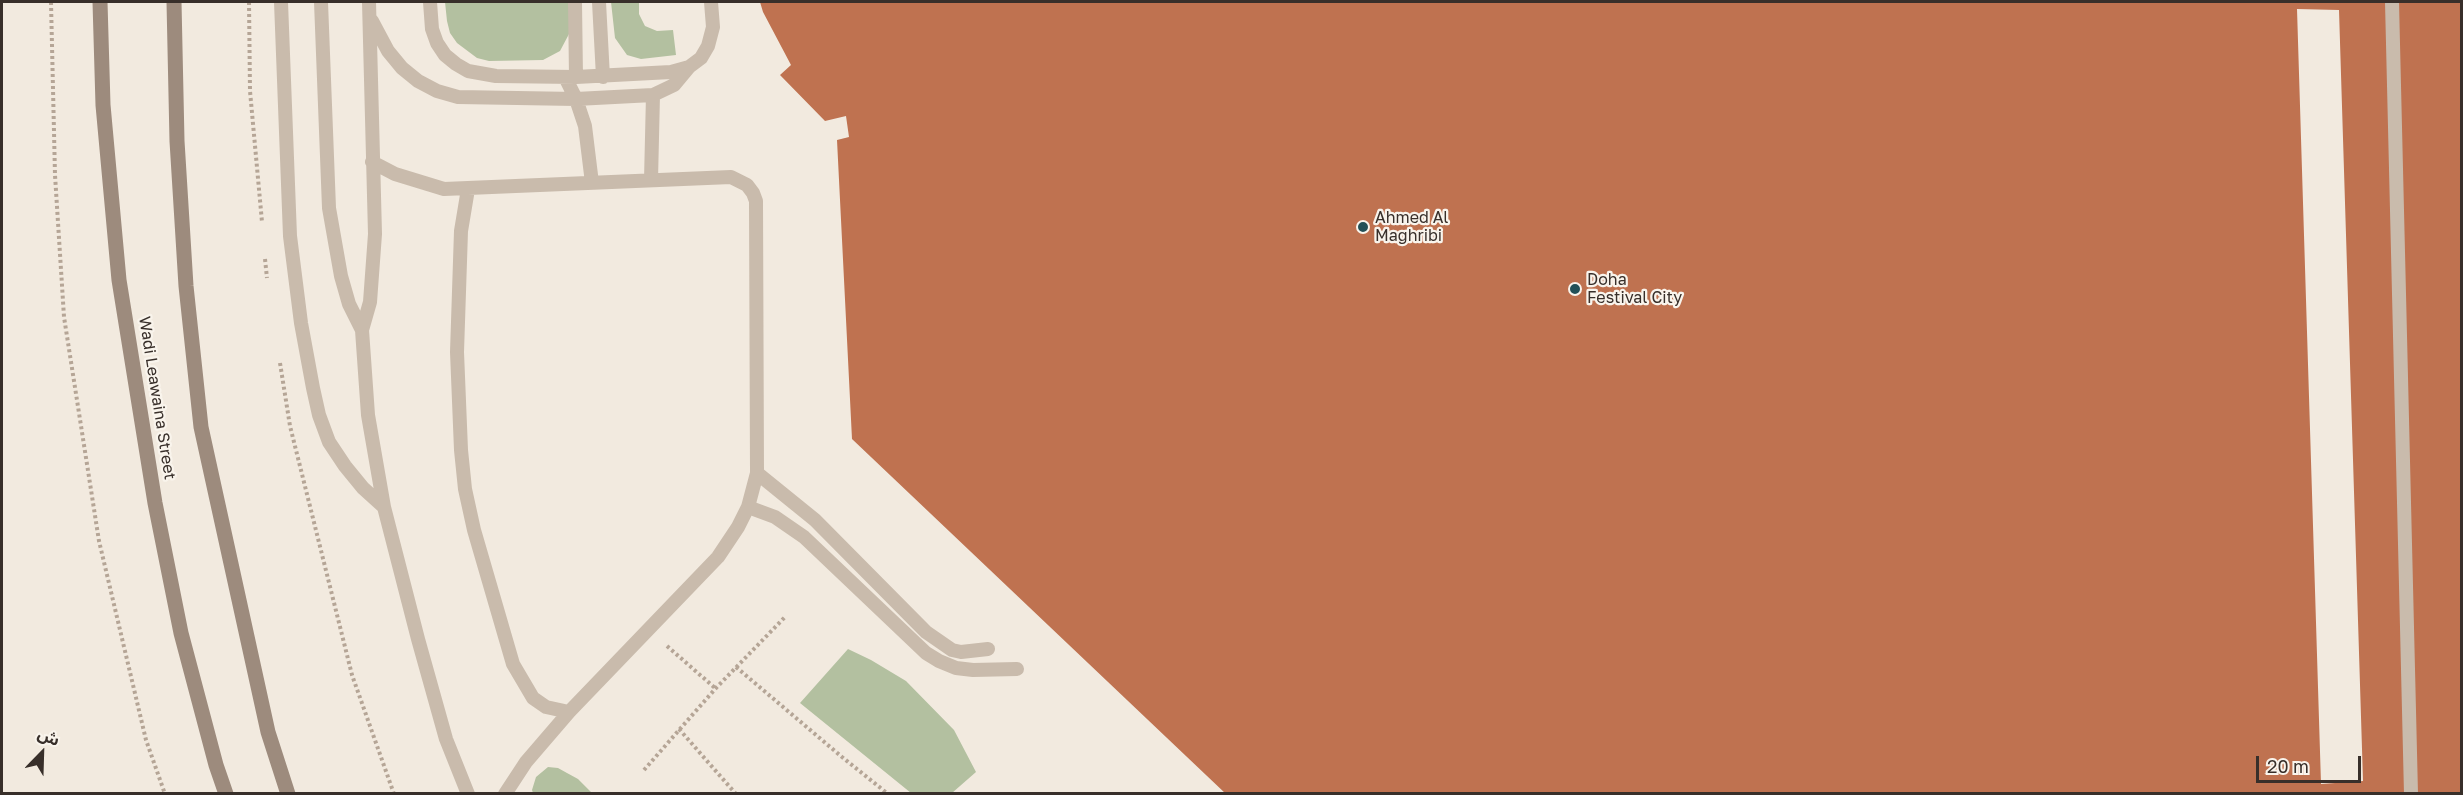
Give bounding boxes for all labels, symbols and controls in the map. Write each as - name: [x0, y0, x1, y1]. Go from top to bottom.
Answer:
- place label: Ahmed Al Maghribi: [1375, 208, 1448, 246]
- marker: Ahmed Al Maghribi: [1356, 220, 1370, 234]
- place label: Doha Festival City: [1587, 270, 1682, 308]
- marker: Doha Festival City: [1568, 282, 1582, 296]
- street label: Wadi Leawaina Street: [135, 315, 179, 481]
- north arrow: [12, 723, 72, 783]
- text: ش: [35, 723, 63, 750]
- scale bar: [2259, 744, 2364, 782]
- text: 20 m: [2267, 755, 2309, 777]

